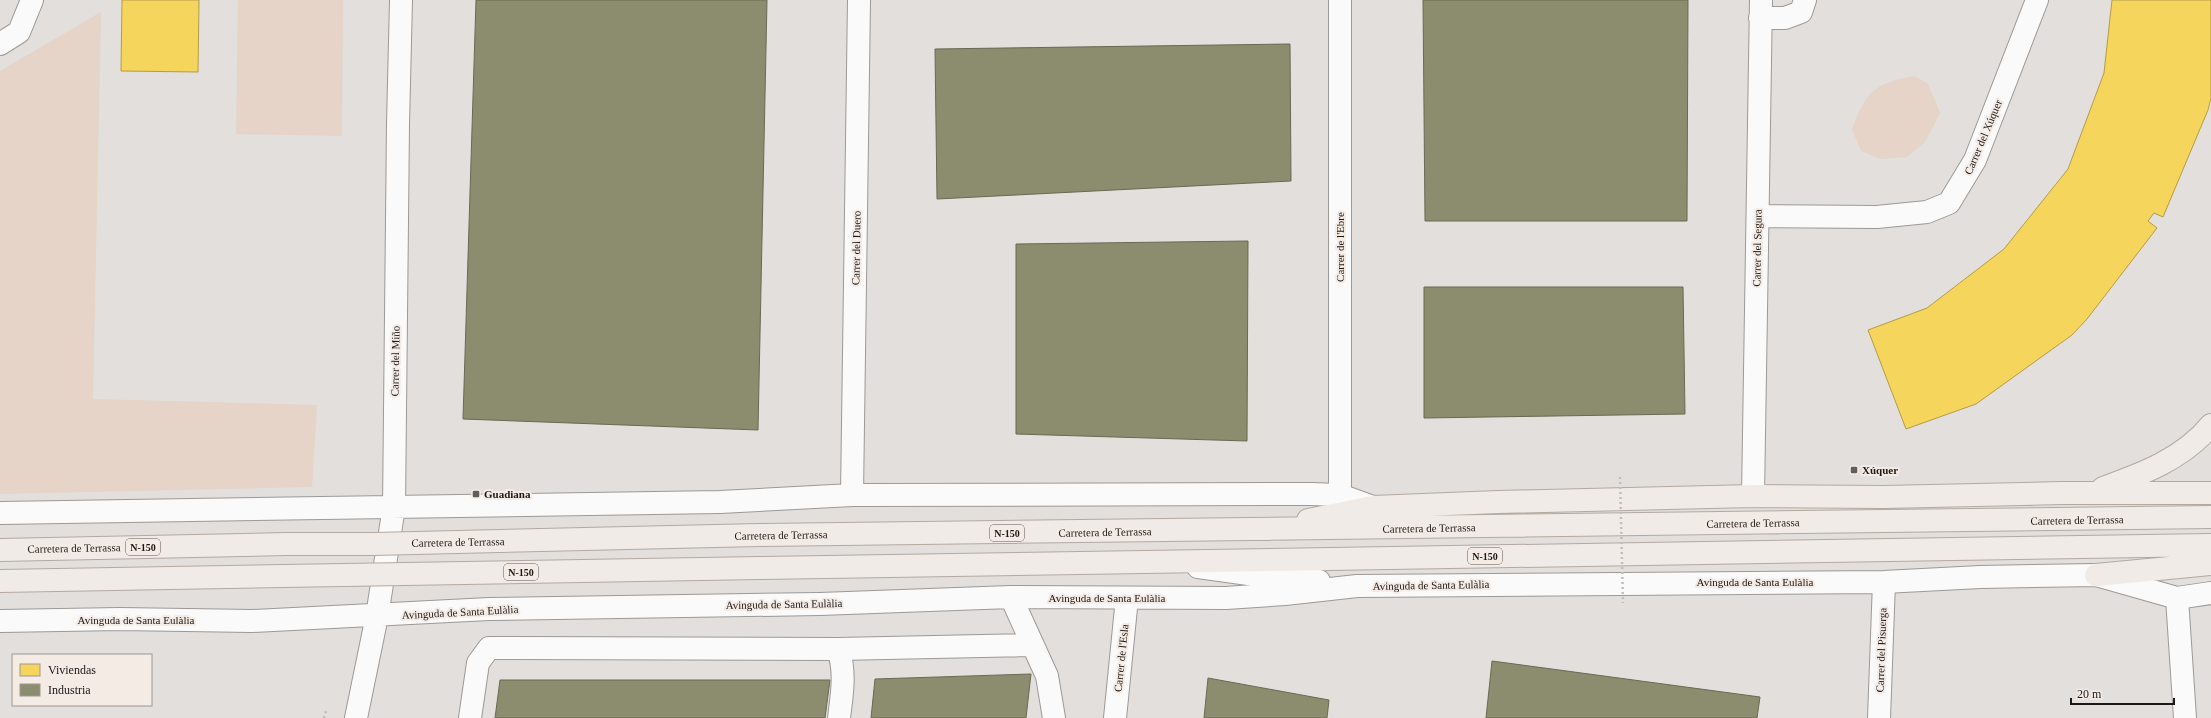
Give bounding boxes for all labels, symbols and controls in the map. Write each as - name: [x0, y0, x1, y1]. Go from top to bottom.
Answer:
- street label: Carrer del Xúquer: [1962, 98, 2004, 176]
- street label: Carrer del Segura: [1750, 209, 1764, 287]
- street label: Carrer del Duero: [849, 210, 863, 285]
- street label: Carrer de l'Ebre: [1334, 212, 1346, 282]
- street label: Carrer del Miño: [388, 325, 402, 397]
- place label: Xúquer: [1862, 464, 1898, 476]
- marker: Xúquer: [1849, 465, 1859, 475]
- place label: Guadiana: [484, 488, 531, 500]
- marker: Guadiana: [471, 489, 481, 499]
- street label: Carretera de Terrassa: [2030, 513, 2124, 527]
- street label: Carretera de Terrassa: [1706, 516, 1800, 530]
- street label: Carretera de Terrassa: [1382, 521, 1476, 535]
- road number: N-150: [990, 525, 1024, 541]
- street label: Carretera de Terrassa: [1058, 525, 1152, 539]
- street label: Carretera de Terrassa: [734, 528, 828, 542]
- street label: Carretera de Terrassa: [411, 535, 505, 549]
- road number: N-150: [126, 539, 160, 555]
- street label: Carretera de Terrassa: [27, 541, 121, 555]
- road number: N-150: [1468, 548, 1502, 564]
- road number: N-150: [504, 564, 538, 580]
- street label: Avinguda de Santa Eulàlia: [1697, 576, 1814, 588]
- street label: Avinguda de Santa Eulàlia: [1373, 578, 1490, 592]
- street label: Avinguda de Santa Eulàlia: [1049, 592, 1166, 604]
- street label: Avinguda de Santa Eulàlia: [726, 597, 843, 611]
- street label: Avinguda de Santa Eulàlia: [401, 603, 519, 621]
- street label: Carrer del Pisuerga: [1874, 607, 1888, 693]
- street label: Avinguda de Santa Eulàlia: [78, 614, 195, 626]
- street label: Carrer de l'Esla: [1111, 623, 1131, 692]
- legend: [12, 654, 152, 706]
- text: Viviendas: [48, 663, 96, 677]
- scale bar: [2071, 680, 2174, 706]
- text: Industria: [48, 683, 91, 697]
- text: 20 m: [2077, 687, 2102, 701]

